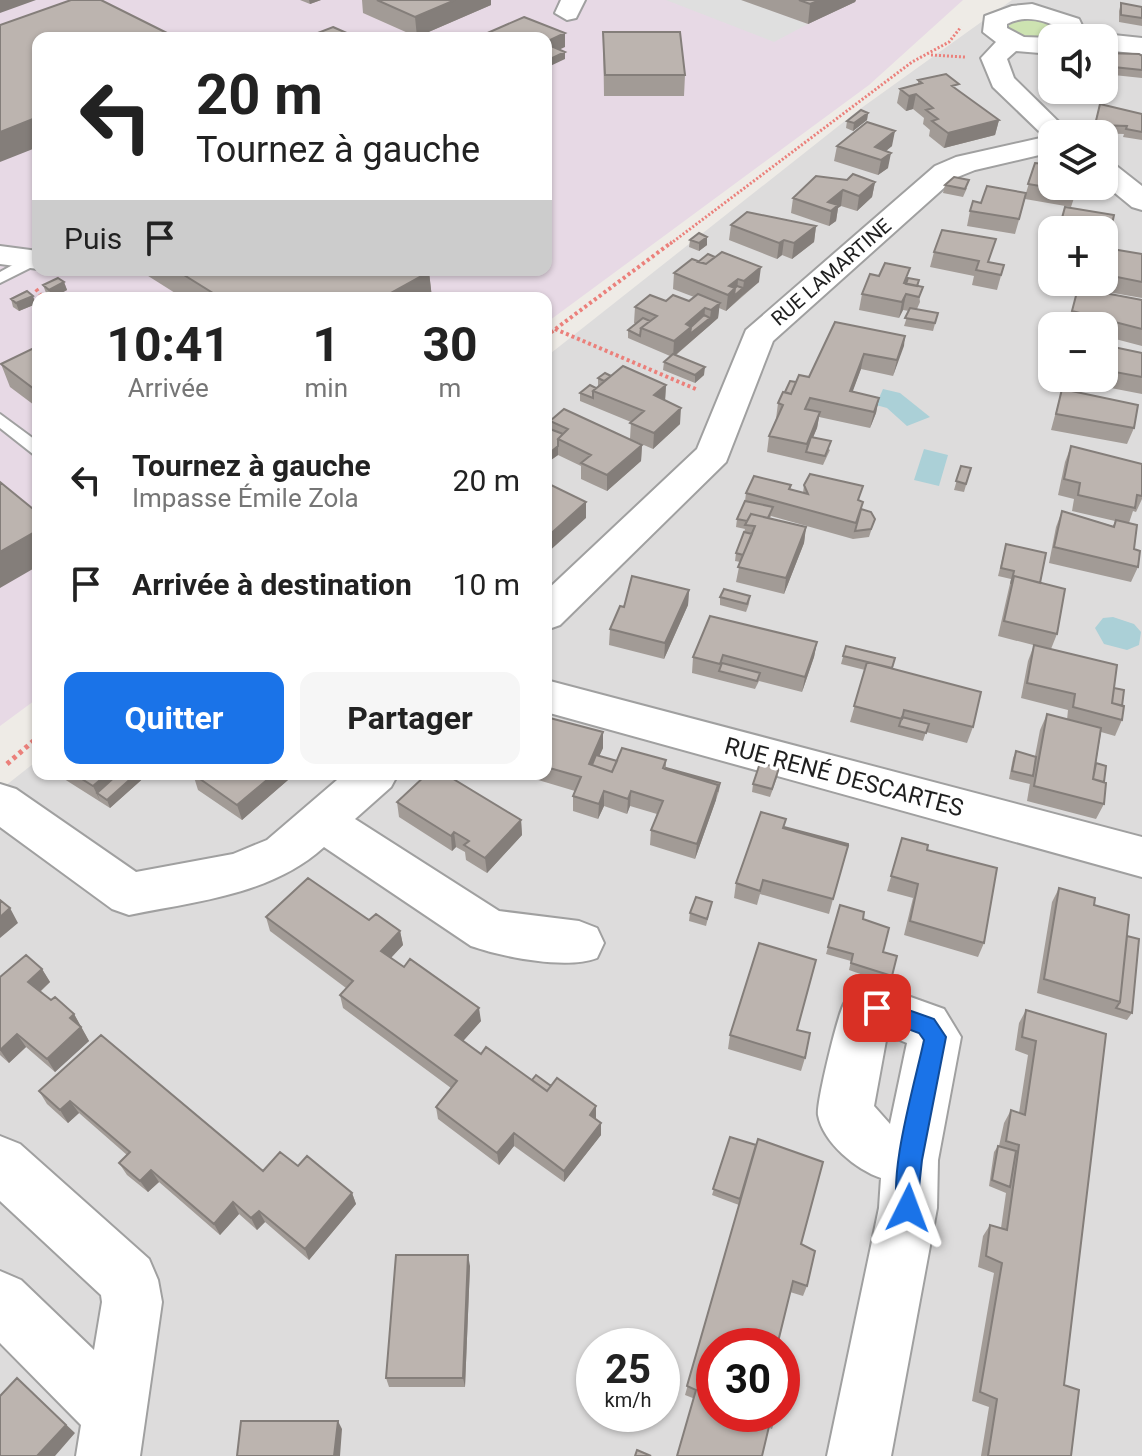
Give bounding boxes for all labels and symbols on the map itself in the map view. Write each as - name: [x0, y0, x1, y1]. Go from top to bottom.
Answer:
- street label: RUE LAMARTINE: [766, 213, 896, 331]
- street label: RUE RENÉ DESCARTES: [722, 732, 966, 822]
- pin: [843, 974, 911, 1042]
- position arrow: [866, 1166, 950, 1250]
- speed limit sign: 30: [696, 1328, 800, 1432]

